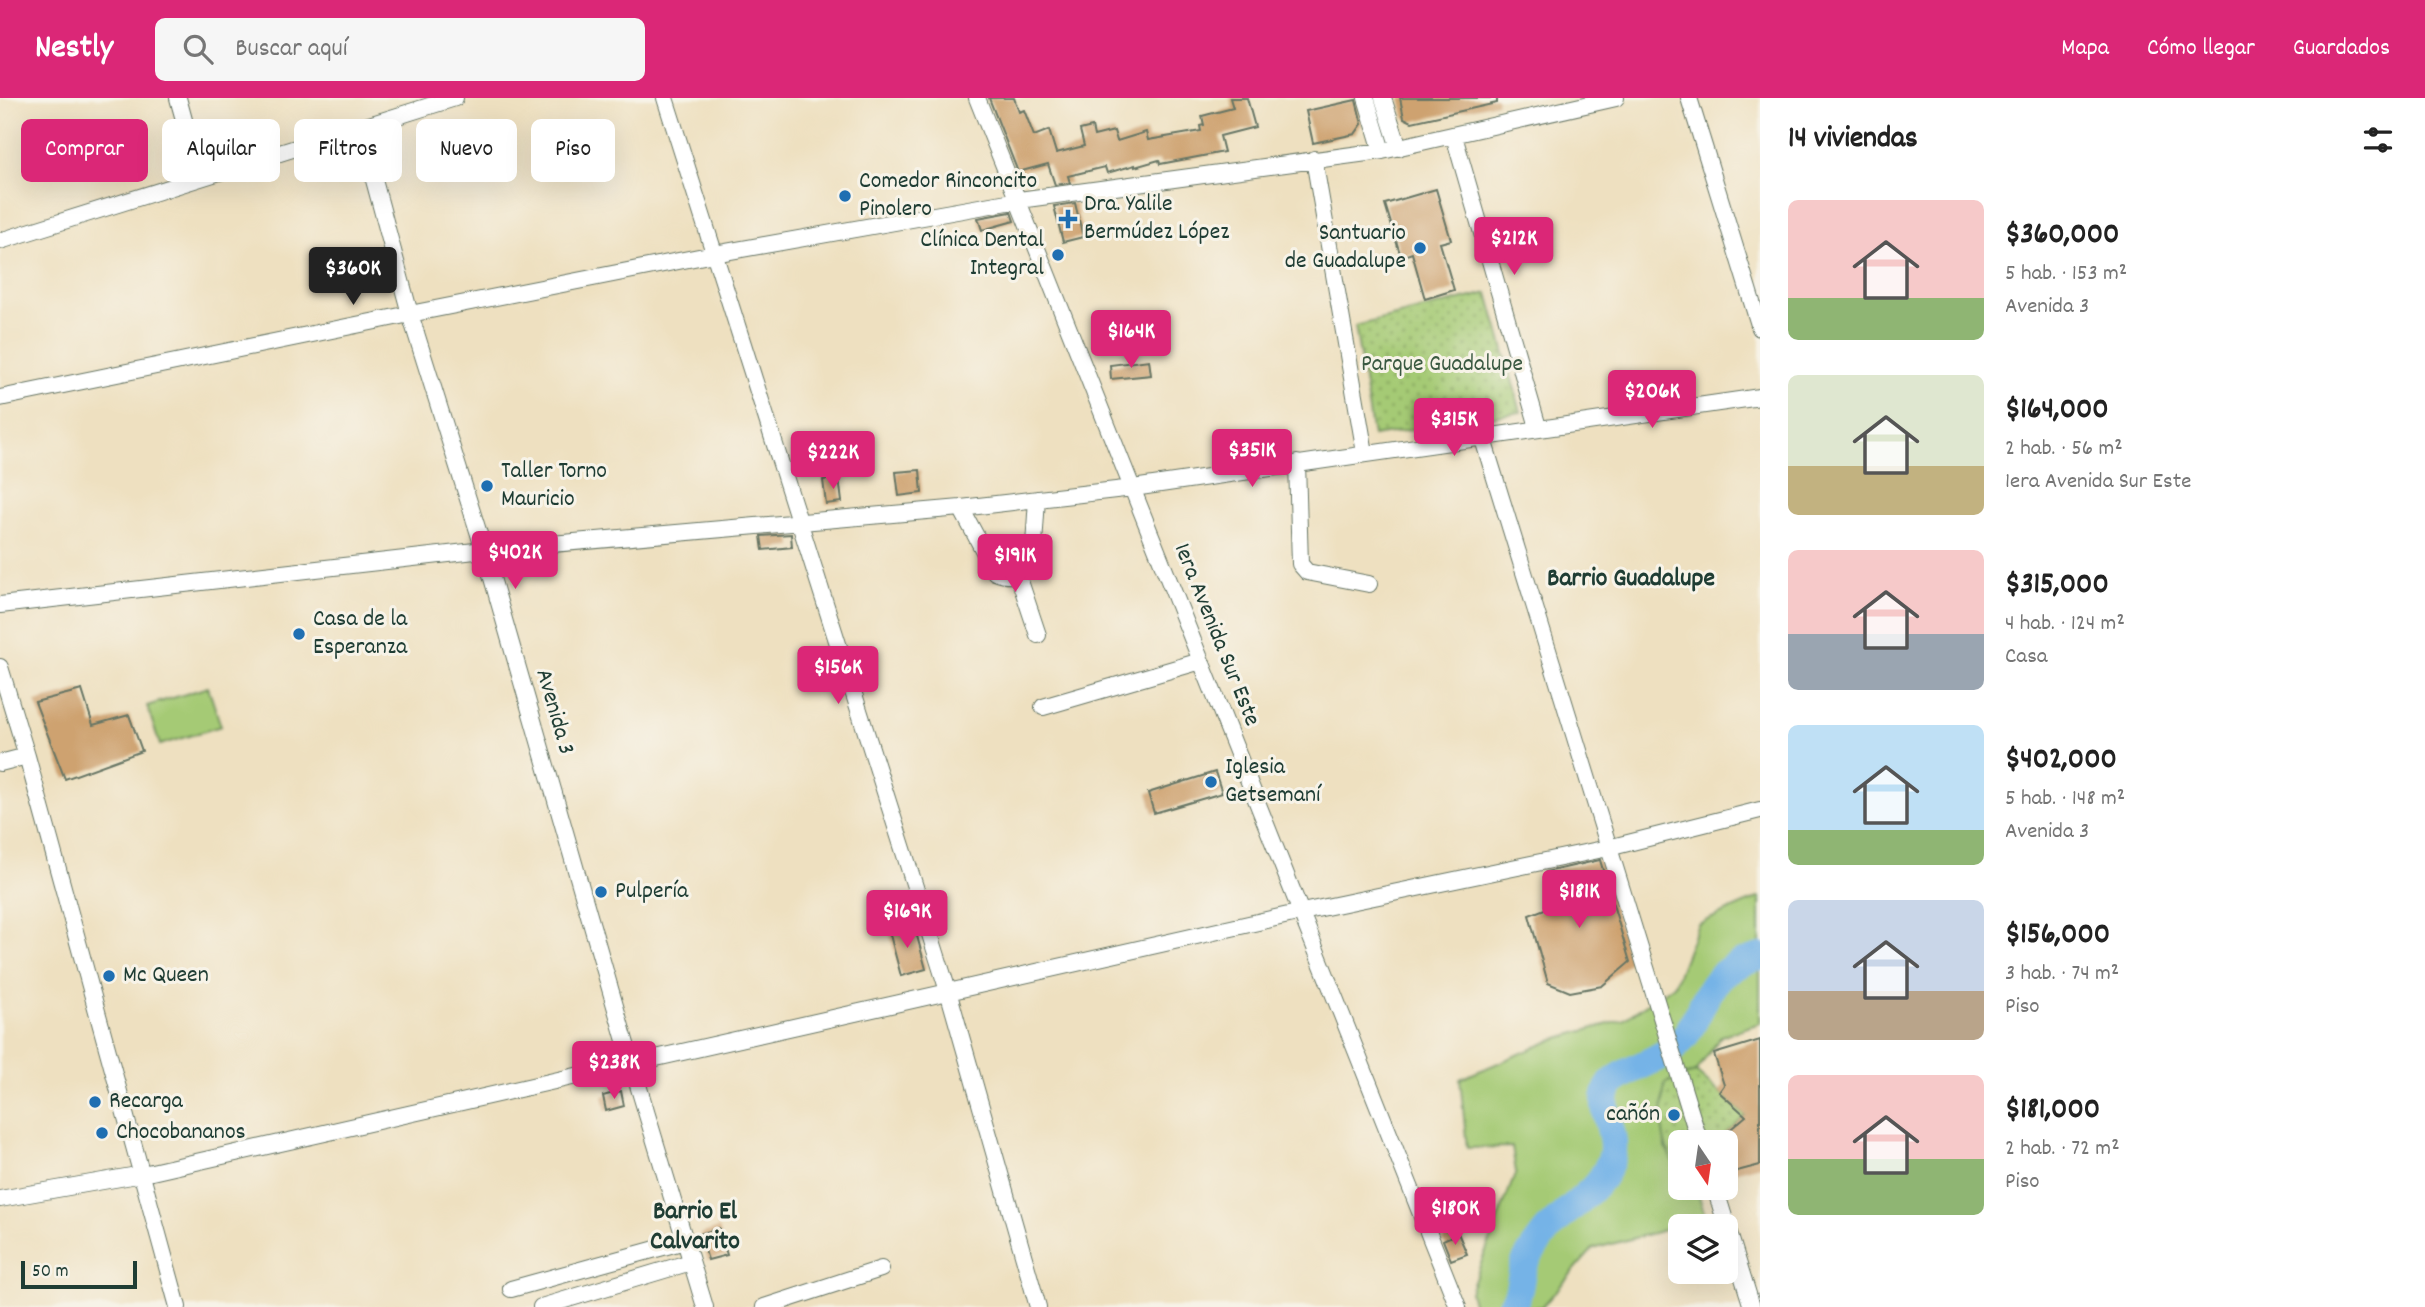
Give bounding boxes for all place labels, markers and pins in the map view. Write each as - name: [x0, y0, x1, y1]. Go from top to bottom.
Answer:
- place label: Comedor Rinconcito Pinolero: [859, 165, 1037, 227]
- marker: Comedor Rinconcito Pinolero: [837, 188, 853, 204]
- place label: Dra. Yalile Bermúdez López: [1084, 188, 1229, 250]
- marker: Dra. Yalile Bermúdez López: [1058, 209, 1078, 229]
- place label: Santuario de Guadalupe: [1285, 217, 1406, 279]
- pin: $212K: [1465, 218, 1563, 277]
- place label: Clínica Dental Integral: [920, 224, 1044, 286]
- marker: Santuario de Guadalupe: [1412, 240, 1428, 256]
- marker: Clínica Dental Integral: [1050, 247, 1066, 263]
- pin: $360K: [304, 248, 402, 307]
- pin: $164K: [1082, 310, 1180, 370]
- pin: $206K: [1603, 370, 1701, 430]
- pin: $315K: [1405, 398, 1503, 458]
- pin: $351K: [1203, 430, 1301, 489]
- pin: $222K: [784, 432, 882, 491]
- place label: Taller Torno Mauricio: [501, 455, 607, 517]
- marker: Taller Torno Mauricio: [479, 478, 495, 494]
- pin: $402K: [466, 532, 564, 591]
- pin: $191K: [966, 534, 1064, 594]
- place label: Casa de la Esperanza: [313, 603, 408, 665]
- marker: Casa de la Esperanza: [291, 626, 307, 642]
- pin: $156K: [789, 646, 887, 706]
- place label: Iglesia Getsemaní: [1225, 751, 1322, 813]
- marker: Iglesia Getsemaní: [1203, 774, 1219, 790]
- pin: $181K: [1530, 870, 1628, 930]
- place label: Pulpería: [615, 875, 689, 909]
- marker: Pulpería: [593, 884, 609, 900]
- pin: $169K: [858, 890, 956, 950]
- place label: Mc Queen: [123, 959, 209, 993]
- marker: Mc Queen: [101, 968, 117, 984]
- pin: $238K: [565, 1042, 663, 1101]
- place label: Recarga: [109, 1085, 184, 1119]
- marker: Recarga: [87, 1094, 103, 1110]
- place label: cañón: [1606, 1098, 1660, 1132]
- marker: cañón: [1666, 1107, 1682, 1123]
- place label: Chocobananos: [116, 1116, 246, 1150]
- marker: Chocobananos: [94, 1125, 110, 1141]
- pin: $180K: [1406, 1188, 1504, 1247]

